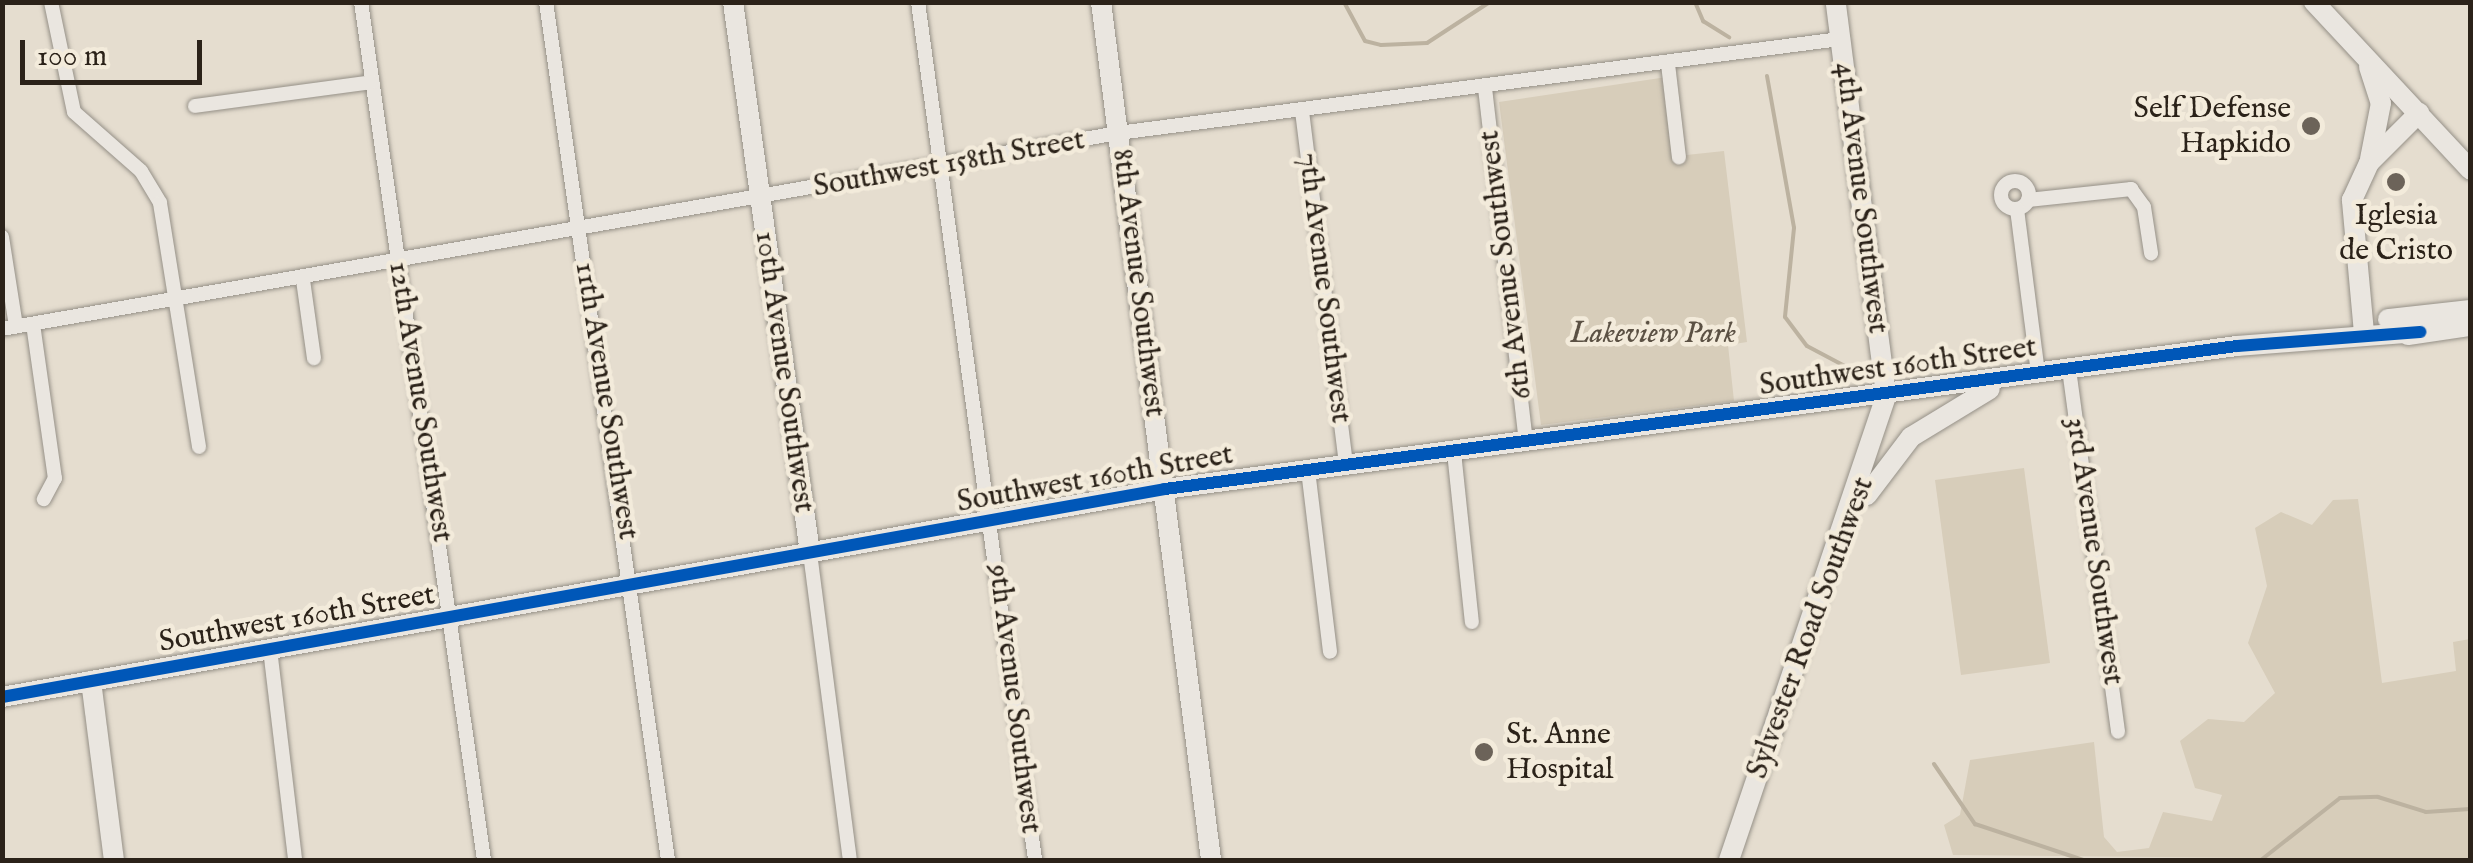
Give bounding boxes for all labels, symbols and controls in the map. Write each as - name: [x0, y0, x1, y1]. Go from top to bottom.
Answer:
- scale bar: [25, 20, 208, 82]
- text: 100 m: [37, 38, 107, 76]
- street label: 4th Avenue Southwest: [1827, 60, 1895, 336]
- place label: Self Defense Hapkido: [2134, 91, 2291, 162]
- marker: Self Defense Hapkido: [2300, 115, 2322, 137]
- street label: Southwest 158th Street: [811, 122, 1087, 206]
- street label: 6th Avenue Southwest: [1472, 128, 1540, 402]
- street label: 8th Avenue Southwest: [1104, 147, 1172, 419]
- street label: 7th Avenue Southwest: [1290, 151, 1358, 425]
- marker: Iglesia de Cristo: [2385, 171, 2407, 193]
- place label: Iglesia de Cristo: [2339, 198, 2453, 268]
- street label: 10th Avenue Southwest: [746, 229, 822, 515]
- street label: 12th Avenue Southwest: [380, 259, 460, 545]
- street label: 11th Avenue Southwest: [566, 260, 646, 542]
- park label: Lakeview Park: [1570, 316, 1736, 352]
- street label: Southwest 160th Street: [1757, 330, 2039, 404]
- street label: 3rd Avenue Southwest: [2057, 415, 2131, 687]
- street label: Southwest 160th Street: [954, 437, 1236, 521]
- street label: Sylvester Road Southwest: [1740, 473, 1882, 783]
- street label: 9th Avenue Southwest: [980, 562, 1048, 836]
- street label: Southwest 160th Street: [156, 577, 438, 661]
- place label: St. Anne Hospital: [1506, 717, 1614, 788]
- marker: St. Anne Hospital: [1471, 739, 1497, 765]

